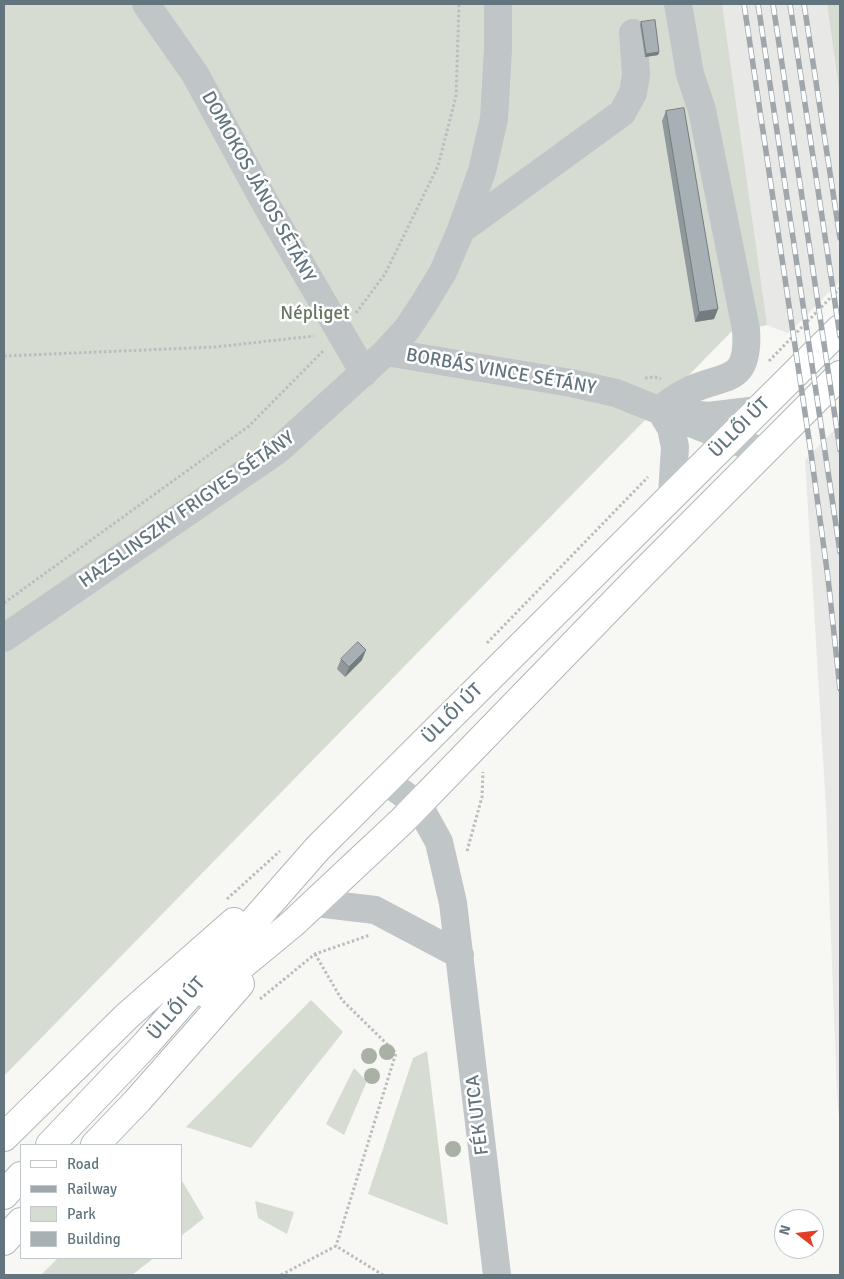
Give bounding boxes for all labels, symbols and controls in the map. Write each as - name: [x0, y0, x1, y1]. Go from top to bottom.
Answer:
- street label: DOMOKOS JÁNOS SÉTÁNY: [196, 88, 320, 286]
- park label: Népliget: [280, 303, 350, 325]
- street label: BORBÁS VINCE SÉTÁNY: [404, 344, 598, 400]
- street label: ÜLLŐI ÚT: [705, 393, 775, 463]
- street label: HAZSLINSZKY FRIGYES SÉTÁNY: [75, 427, 299, 593]
- street label: ÜLLŐI ÚT: [418, 679, 488, 749]
- street label: ÜLLŐI ÚT: [143, 973, 211, 1045]
- street label: FÉK UTCA: [462, 1074, 494, 1156]
- legend: [20, 1144, 182, 1259]
- text: Road: [67, 1155, 99, 1173]
- text: Railway: [67, 1180, 117, 1198]
- text: Park: [67, 1205, 96, 1223]
- north arrow: [774, 1209, 824, 1259]
- text: N: [776, 1223, 795, 1237]
- text: Building: [67, 1230, 121, 1248]

